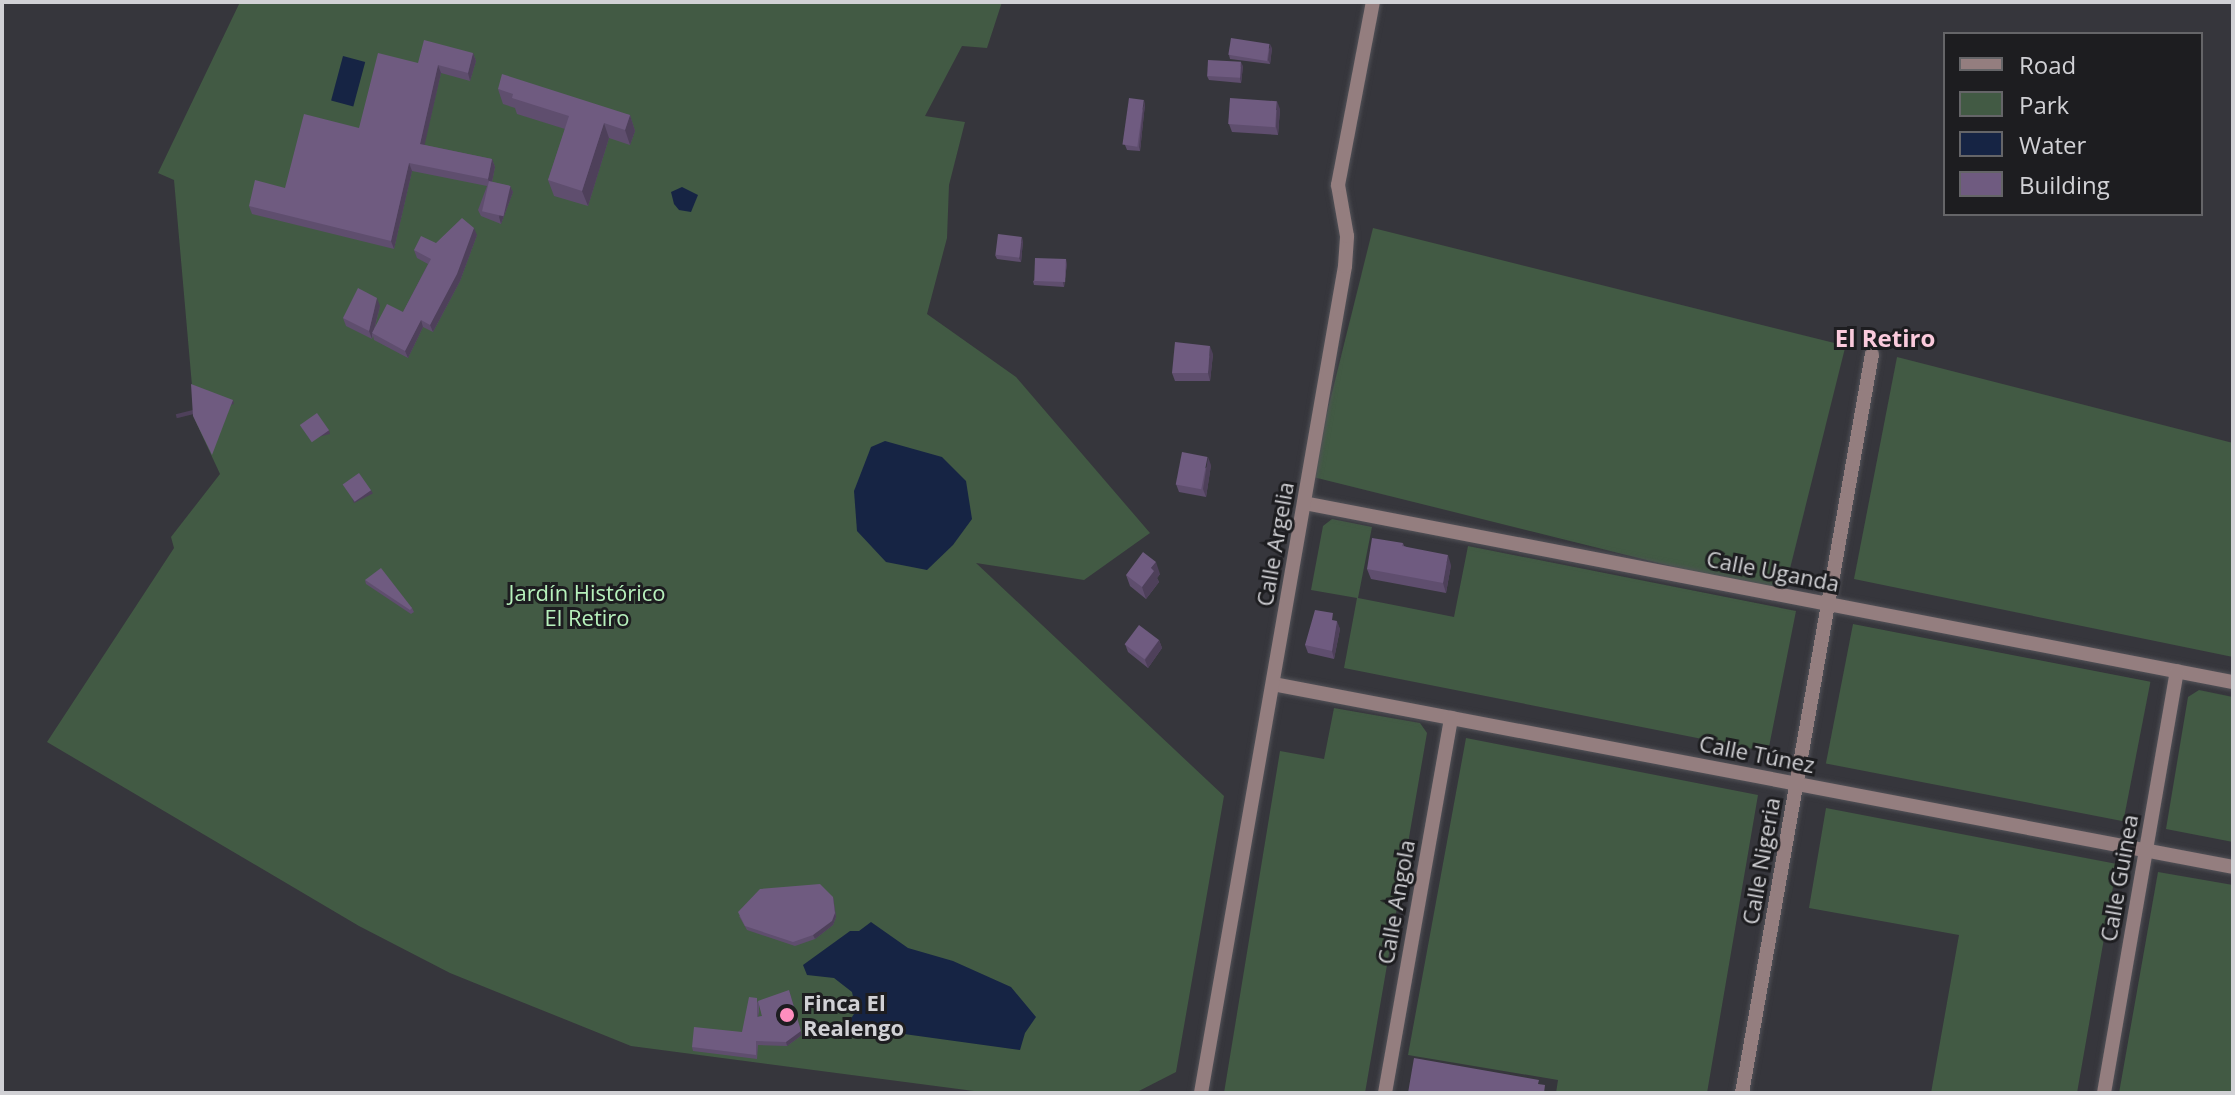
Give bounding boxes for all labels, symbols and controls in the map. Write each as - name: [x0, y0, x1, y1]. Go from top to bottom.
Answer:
- legend: [1943, 32, 2203, 216]
- text: Road: [2019, 48, 2076, 81]
- text: Park: [2019, 88, 2069, 121]
- text: Water: [2019, 128, 2086, 161]
- text: Building: [2019, 168, 2110, 201]
- district label: El Retiro: [1835, 324, 1935, 352]
- street label: Calle Argelia: [1251, 480, 1299, 608]
- street label: Calle Uganda: [1704, 545, 1842, 597]
- park label: Jardín Histórico El Retiro: [509, 579, 665, 630]
- street label: Calle Túnez: [1697, 730, 1817, 778]
- street label: Calle Nigeria: [1737, 795, 1785, 927]
- street label: Calle Guinea: [2095, 812, 2143, 944]
- street label: Calle Angola: [1372, 838, 1420, 966]
- place label: Finca El Realengo: [803, 989, 904, 1040]
- marker: Finca El Realengo: [778, 1006, 796, 1024]

